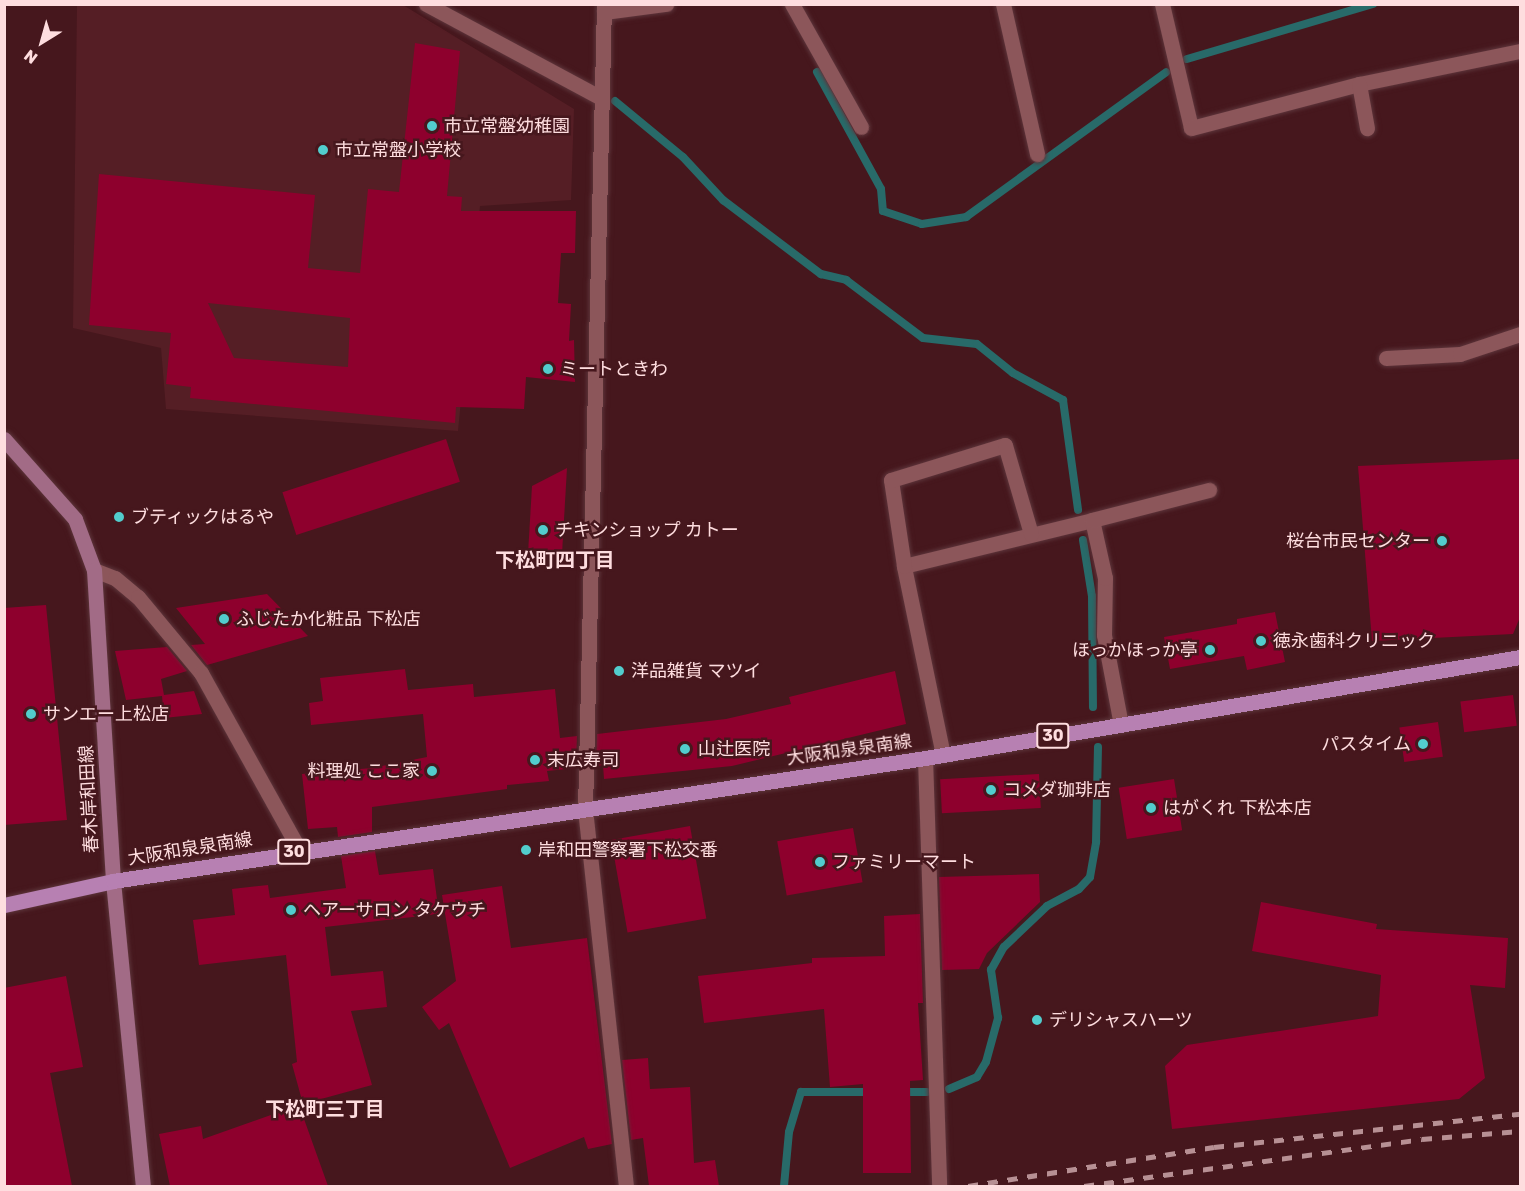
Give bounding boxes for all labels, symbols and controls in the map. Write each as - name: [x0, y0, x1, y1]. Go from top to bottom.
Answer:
- north arrow: [12, 12, 72, 72]
- text: N: [21, 46, 41, 68]
- place label: 市立常盤幼稚園: [444, 115, 570, 137]
- marker: 市立常盤幼稚園: [425, 119, 439, 133]
- place label: 市立常盤小学校: [335, 139, 461, 161]
- marker: 市立常盤小学校: [316, 143, 330, 157]
- place label: ミートときわ: [560, 358, 668, 380]
- marker: ミートときわ: [541, 362, 555, 376]
- place label: ブティックはるや: [131, 506, 275, 528]
- marker: ブティックはるや: [112, 510, 126, 524]
- place label: チキンショップ カトー: [555, 519, 739, 541]
- marker: チキンショップ カトー: [536, 523, 550, 537]
- place label: 桜台市民センター: [1286, 530, 1430, 552]
- marker: 桜台市民センター: [1435, 534, 1449, 548]
- district label: 下松町四丁目: [495, 548, 615, 572]
- place label: ふじたか化粧品 下松店: [236, 608, 420, 630]
- marker: ふじたか化粧品 下松店: [217, 612, 231, 626]
- place label: 徳永歯科クリニック: [1273, 630, 1435, 652]
- marker: 徳永歯科クリニック: [1254, 634, 1268, 648]
- place label: ほっかほっか亭: [1072, 639, 1198, 661]
- marker: ほっかほっか亭: [1203, 643, 1217, 657]
- place label: 洋品雑貨 マツイ: [631, 660, 761, 682]
- marker: 洋品雑貨 マツイ: [612, 664, 626, 678]
- place label: サンエー上松店: [43, 703, 169, 725]
- marker: サンエー上松店: [24, 707, 38, 721]
- road number: 30: [1035, 723, 1071, 749]
- street label: 大阪和泉泉南線: [785, 731, 913, 769]
- place label: パスタイム: [1321, 733, 1411, 755]
- marker: パスタイム: [1416, 737, 1430, 751]
- place label: 山辻医院: [698, 738, 770, 760]
- marker: 山辻医院: [676, 740, 694, 758]
- street label: 春木岸和田線: [75, 745, 103, 853]
- place label: 末広寿司: [547, 749, 619, 771]
- marker: 末広寿司: [528, 753, 542, 767]
- place label: 料理処 ここ家: [308, 760, 420, 782]
- marker: 料理処 ここ家: [425, 764, 439, 778]
- place label: コメダ珈琲店: [1003, 779, 1111, 801]
- marker: コメダ珈琲店: [984, 783, 998, 797]
- place label: はがくれ 下松本店: [1163, 797, 1311, 819]
- marker: はがくれ 下松本店: [1144, 801, 1158, 815]
- street label: 大阪和泉泉南線: [126, 828, 254, 870]
- road number: 30: [276, 839, 312, 865]
- place label: 岸和田警察署下松交番: [538, 839, 718, 861]
- marker: 岸和田警察署下松交番: [519, 843, 533, 857]
- place label: ファミリーマート: [832, 851, 976, 873]
- marker: ファミリーマート: [813, 855, 827, 869]
- place label: ヘアーサロン タケウチ: [303, 899, 486, 921]
- marker: ヘアーサロン タケウチ: [284, 903, 298, 917]
- place label: デリシャスハーツ: [1049, 1009, 1193, 1031]
- marker: デリシャスハーツ: [1030, 1013, 1044, 1027]
- district label: 下松町三丁目: [265, 1097, 385, 1121]

